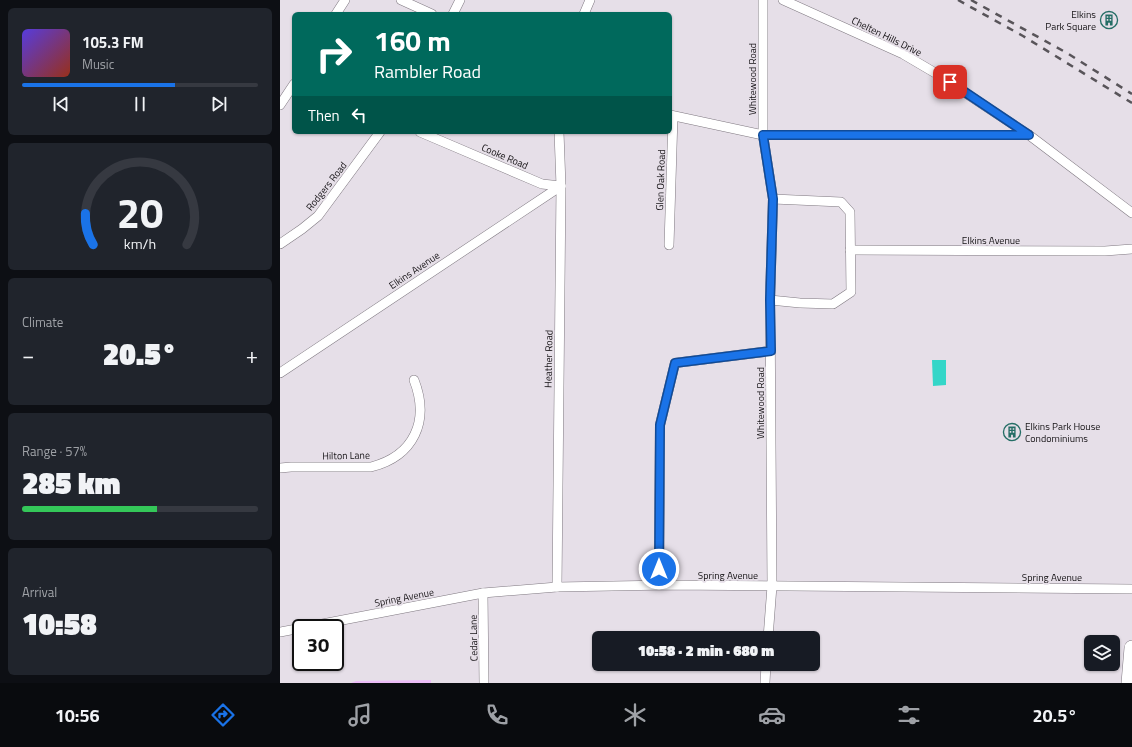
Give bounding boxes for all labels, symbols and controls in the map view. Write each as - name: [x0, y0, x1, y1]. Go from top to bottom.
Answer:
- place label: Elkins Park Square: [1045, 7, 1096, 34]
- building icon: Elkins Park Square: [1099, 10, 1119, 30]
- street label: Chelten Hills Drive: [849, 13, 924, 60]
- text: 160 m: [374, 19, 451, 62]
- icon: right: [308, 28, 360, 80]
- text: 105.3 FM: [82, 31, 144, 54]
- street label: Whitewood Road: [745, 43, 760, 115]
- text: Music: [82, 54, 114, 74]
- text: Rambler Road: [374, 58, 481, 85]
- pin: [933, 65, 967, 99]
- icon: arrive: [939, 71, 961, 93]
- icon: previous: [50, 93, 72, 115]
- icon: pause: [129, 93, 151, 115]
- icon: next: [208, 93, 230, 115]
- text: Then: [308, 104, 340, 127]
- icon: left: [348, 104, 370, 126]
- street label: Cooke Road: [479, 140, 531, 173]
- street label: Glen Oak Road: [652, 149, 669, 211]
- street label: Rodgers Road: [302, 159, 350, 214]
- text: 20: [117, 180, 163, 243]
- text: km/h: [124, 232, 156, 254]
- street label: Elkins Avenue: [962, 233, 1020, 248]
- street label: Elkins Avenue: [386, 248, 443, 293]
- text: Climate: [22, 312, 63, 332]
- street label: Heather Road: [540, 330, 557, 388]
- text: 20.5°: [103, 331, 177, 377]
- text: −: [22, 338, 34, 372]
- text: +: [246, 338, 258, 372]
- street label: Whitewood Road: [753, 367, 768, 439]
- place label: Elkins Park House Condominiums: [1025, 419, 1100, 446]
- building icon: Elkins Park House Condominiums: [1002, 422, 1022, 442]
- text: Range · 57%: [22, 441, 87, 461]
- street label: Hilton Lane: [322, 448, 370, 463]
- text: 285 km: [22, 460, 120, 506]
- position arrow: [638, 548, 680, 590]
- street label: Spring Avenue: [698, 568, 758, 583]
- street label: Spring Avenue: [1022, 570, 1082, 585]
- text: Arrival: [22, 582, 57, 602]
- street label: Spring Avenue: [373, 584, 435, 611]
- text: 10:58: [22, 601, 97, 647]
- street label: Cedar Lane: [466, 615, 481, 661]
- speed limit sign: 30: [292, 619, 344, 671]
- map controls: [1084, 635, 1120, 671]
- button: layers: [1084, 635, 1120, 671]
- text: 10:58 · 2 min · 680 m: [638, 639, 774, 662]
- icon: directions: [209, 701, 237, 729]
- icon: music: [346, 701, 374, 729]
- icon: phone: [483, 701, 511, 729]
- icon: climate: [621, 701, 649, 729]
- icon: car: [758, 701, 786, 729]
- icon: filters: [895, 701, 923, 729]
- text: 10:56: [55, 702, 100, 729]
- text: 20.5°: [1032, 702, 1077, 729]

